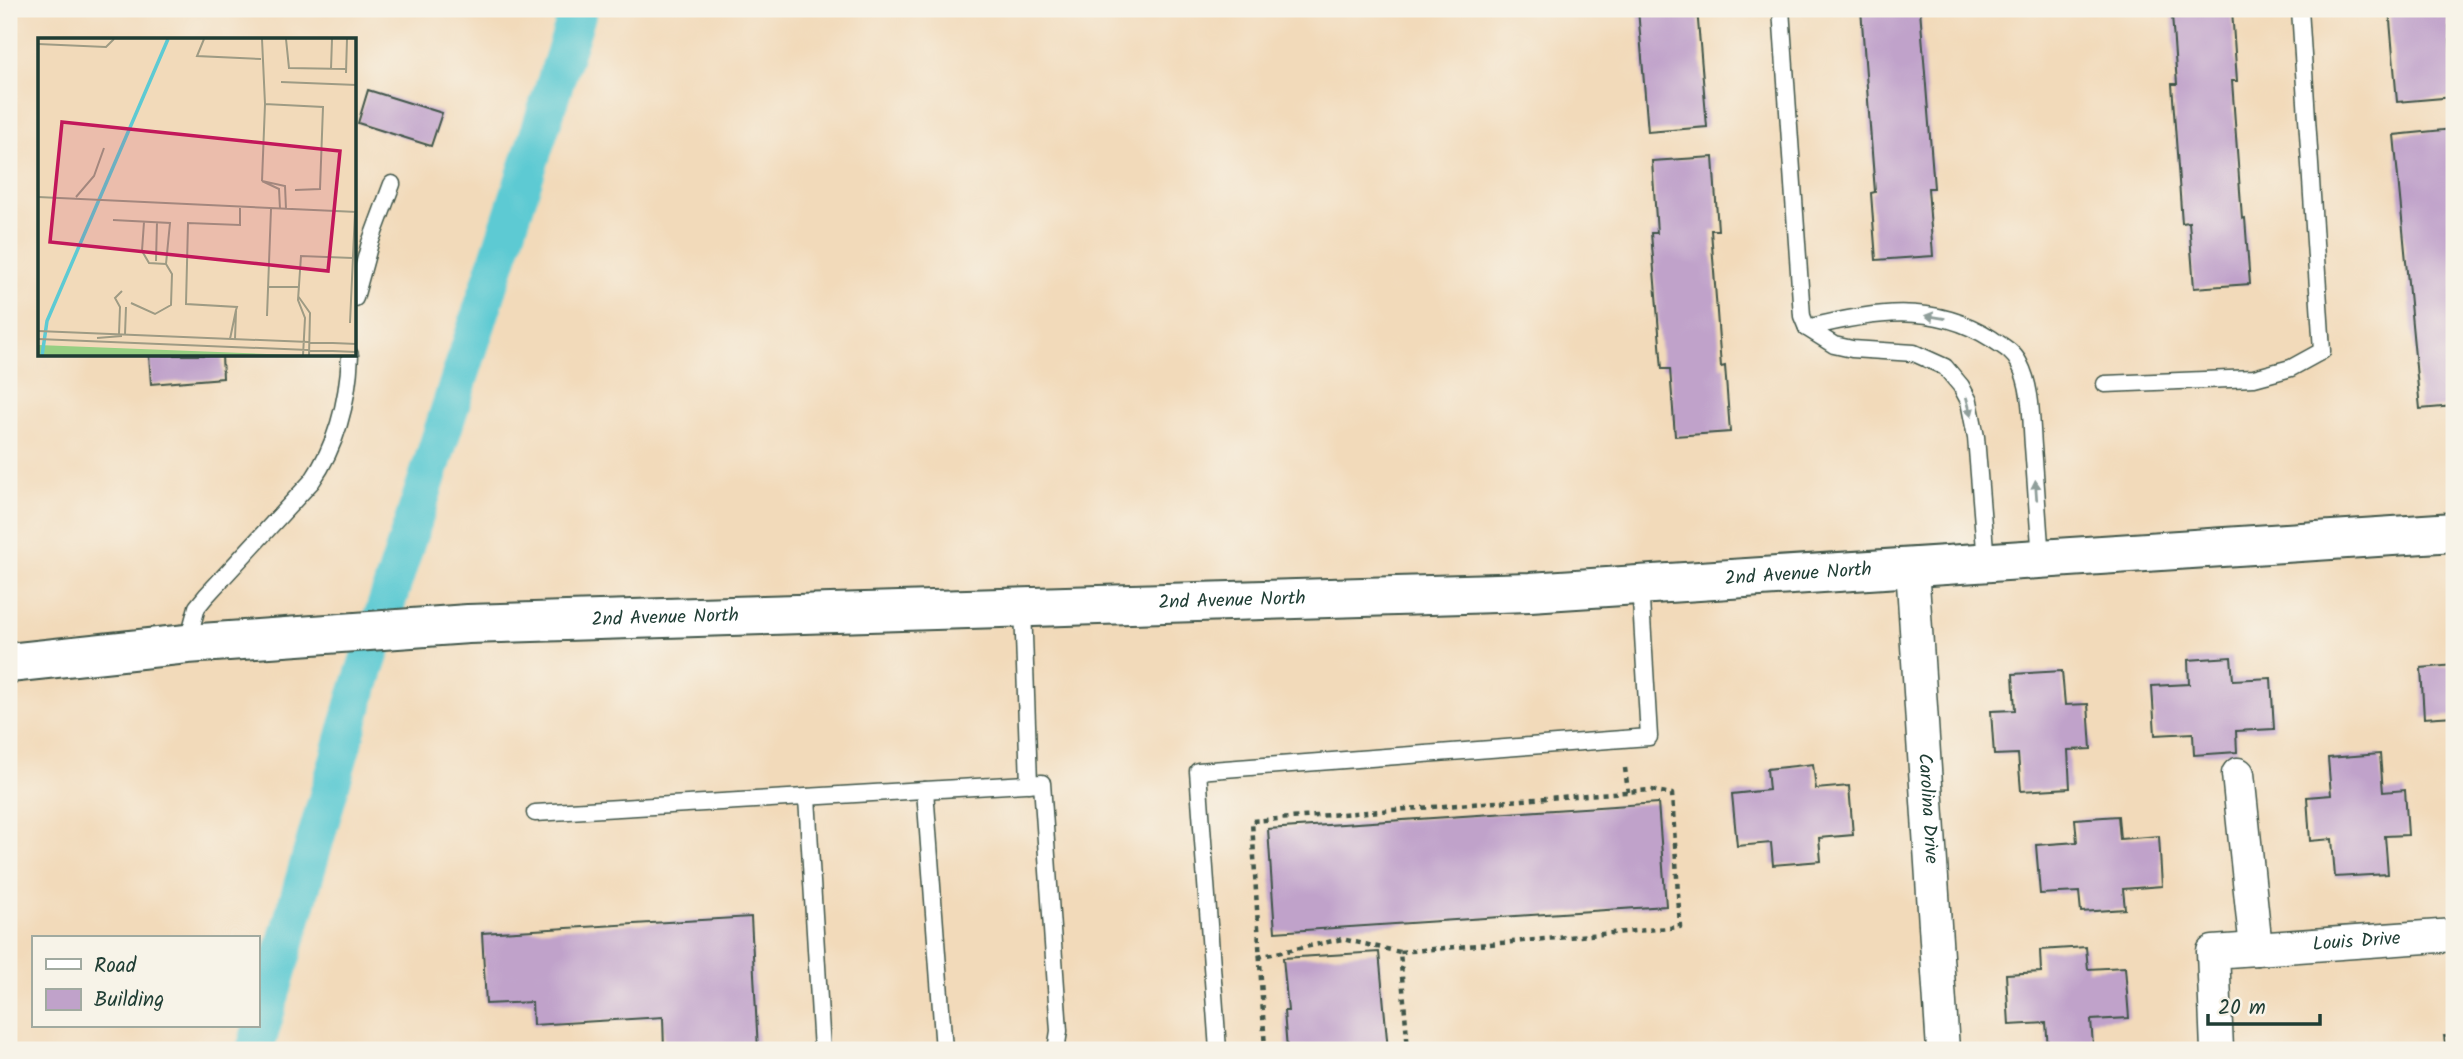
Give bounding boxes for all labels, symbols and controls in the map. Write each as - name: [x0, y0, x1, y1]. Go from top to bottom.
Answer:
- inset map: [38, 38, 357, 357]
- one-way arrow: [1924, 311, 1946, 322]
- one-way arrow: [1965, 397, 1975, 418]
- one-way arrow: [2030, 479, 2041, 501]
- street label: 2nd Avenue North: [1724, 555, 1873, 594]
- street label: 2nd Avenue North: [1158, 584, 1306, 618]
- street label: 2nd Avenue North: [591, 601, 739, 635]
- street label: Carolina Drive: [1909, 752, 1946, 865]
- street label: Louis Drive: [2312, 924, 2402, 960]
- legend: [32, 936, 259, 1028]
- text: Road: [94, 950, 137, 983]
- scale bar: [2208, 982, 2320, 1026]
- text: Building: [94, 984, 164, 1017]
- text: 20 m: [2218, 992, 2266, 1025]

